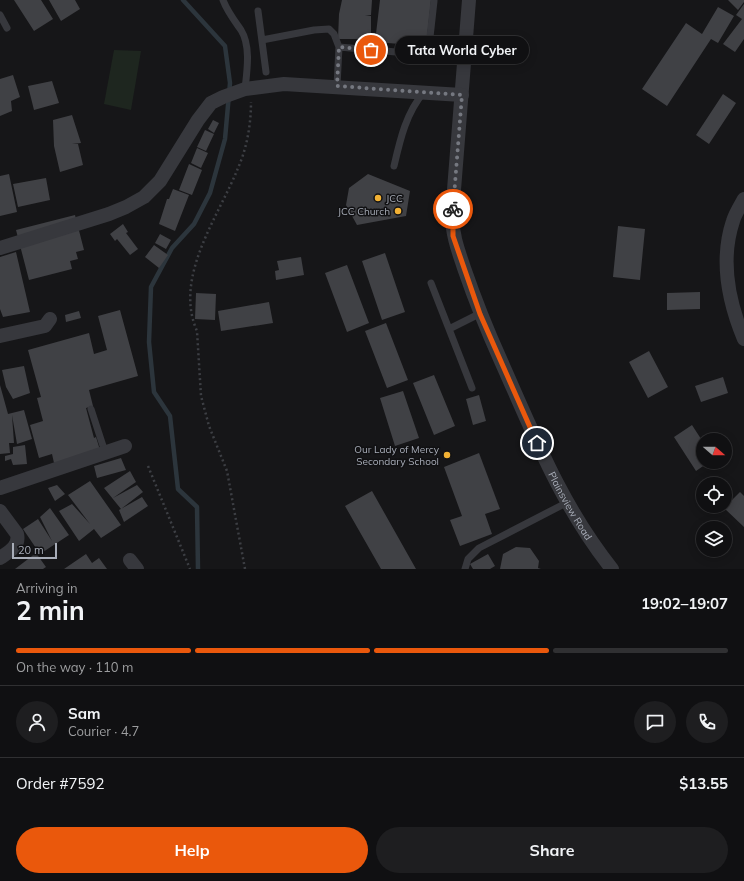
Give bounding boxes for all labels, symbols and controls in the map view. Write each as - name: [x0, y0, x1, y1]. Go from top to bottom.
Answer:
- pin: [354, 33, 388, 67]
- callout: Tata World Cyber: [395, 36, 529, 64]
- icon: bag: [360, 39, 382, 61]
- text: Tata World Cyber: [407, 42, 517, 58]
- courier: [433, 189, 473, 229]
- place label: JCC: [386, 192, 403, 205]
- marker: JCC: [373, 193, 383, 203]
- icon: bike: [442, 198, 464, 220]
- place label: JCC Church: [338, 205, 390, 218]
- marker: JCC Church: [393, 206, 403, 216]
- pin: [520, 426, 554, 460]
- icon: home: [526, 432, 548, 454]
- north arrow: [696, 433, 732, 469]
- map controls: [696, 433, 732, 557]
- place label: Our Lady of Mercy Secondary School: [354, 443, 440, 468]
- marker: Our Lady of Mercy Secondary School: [442, 450, 452, 460]
- street label: Plainsview Road: [545, 469, 595, 543]
- button: locate: [696, 477, 732, 513]
- button: layers: [696, 521, 732, 557]
- scale bar: [12, 541, 57, 560]
- text: 20 m: [18, 543, 44, 557]
- text: Arriving in: [16, 580, 78, 596]
- text: 2 min: [16, 594, 85, 627]
- text: 19:02–19:07: [641, 594, 728, 613]
- text: On the way · 110 m: [16, 659, 133, 675]
- button: person: [16, 701, 58, 743]
- button: chat: [634, 701, 676, 743]
- button: phone: [686, 701, 728, 743]
- text: Sam: [68, 704, 100, 723]
- text: Courier · 4.7: [68, 723, 139, 739]
- text: Order #7592: [16, 774, 104, 793]
- text: $13.55: [679, 774, 728, 793]
- button: Help: [16, 827, 368, 873]
- button: Share: [376, 827, 728, 873]

